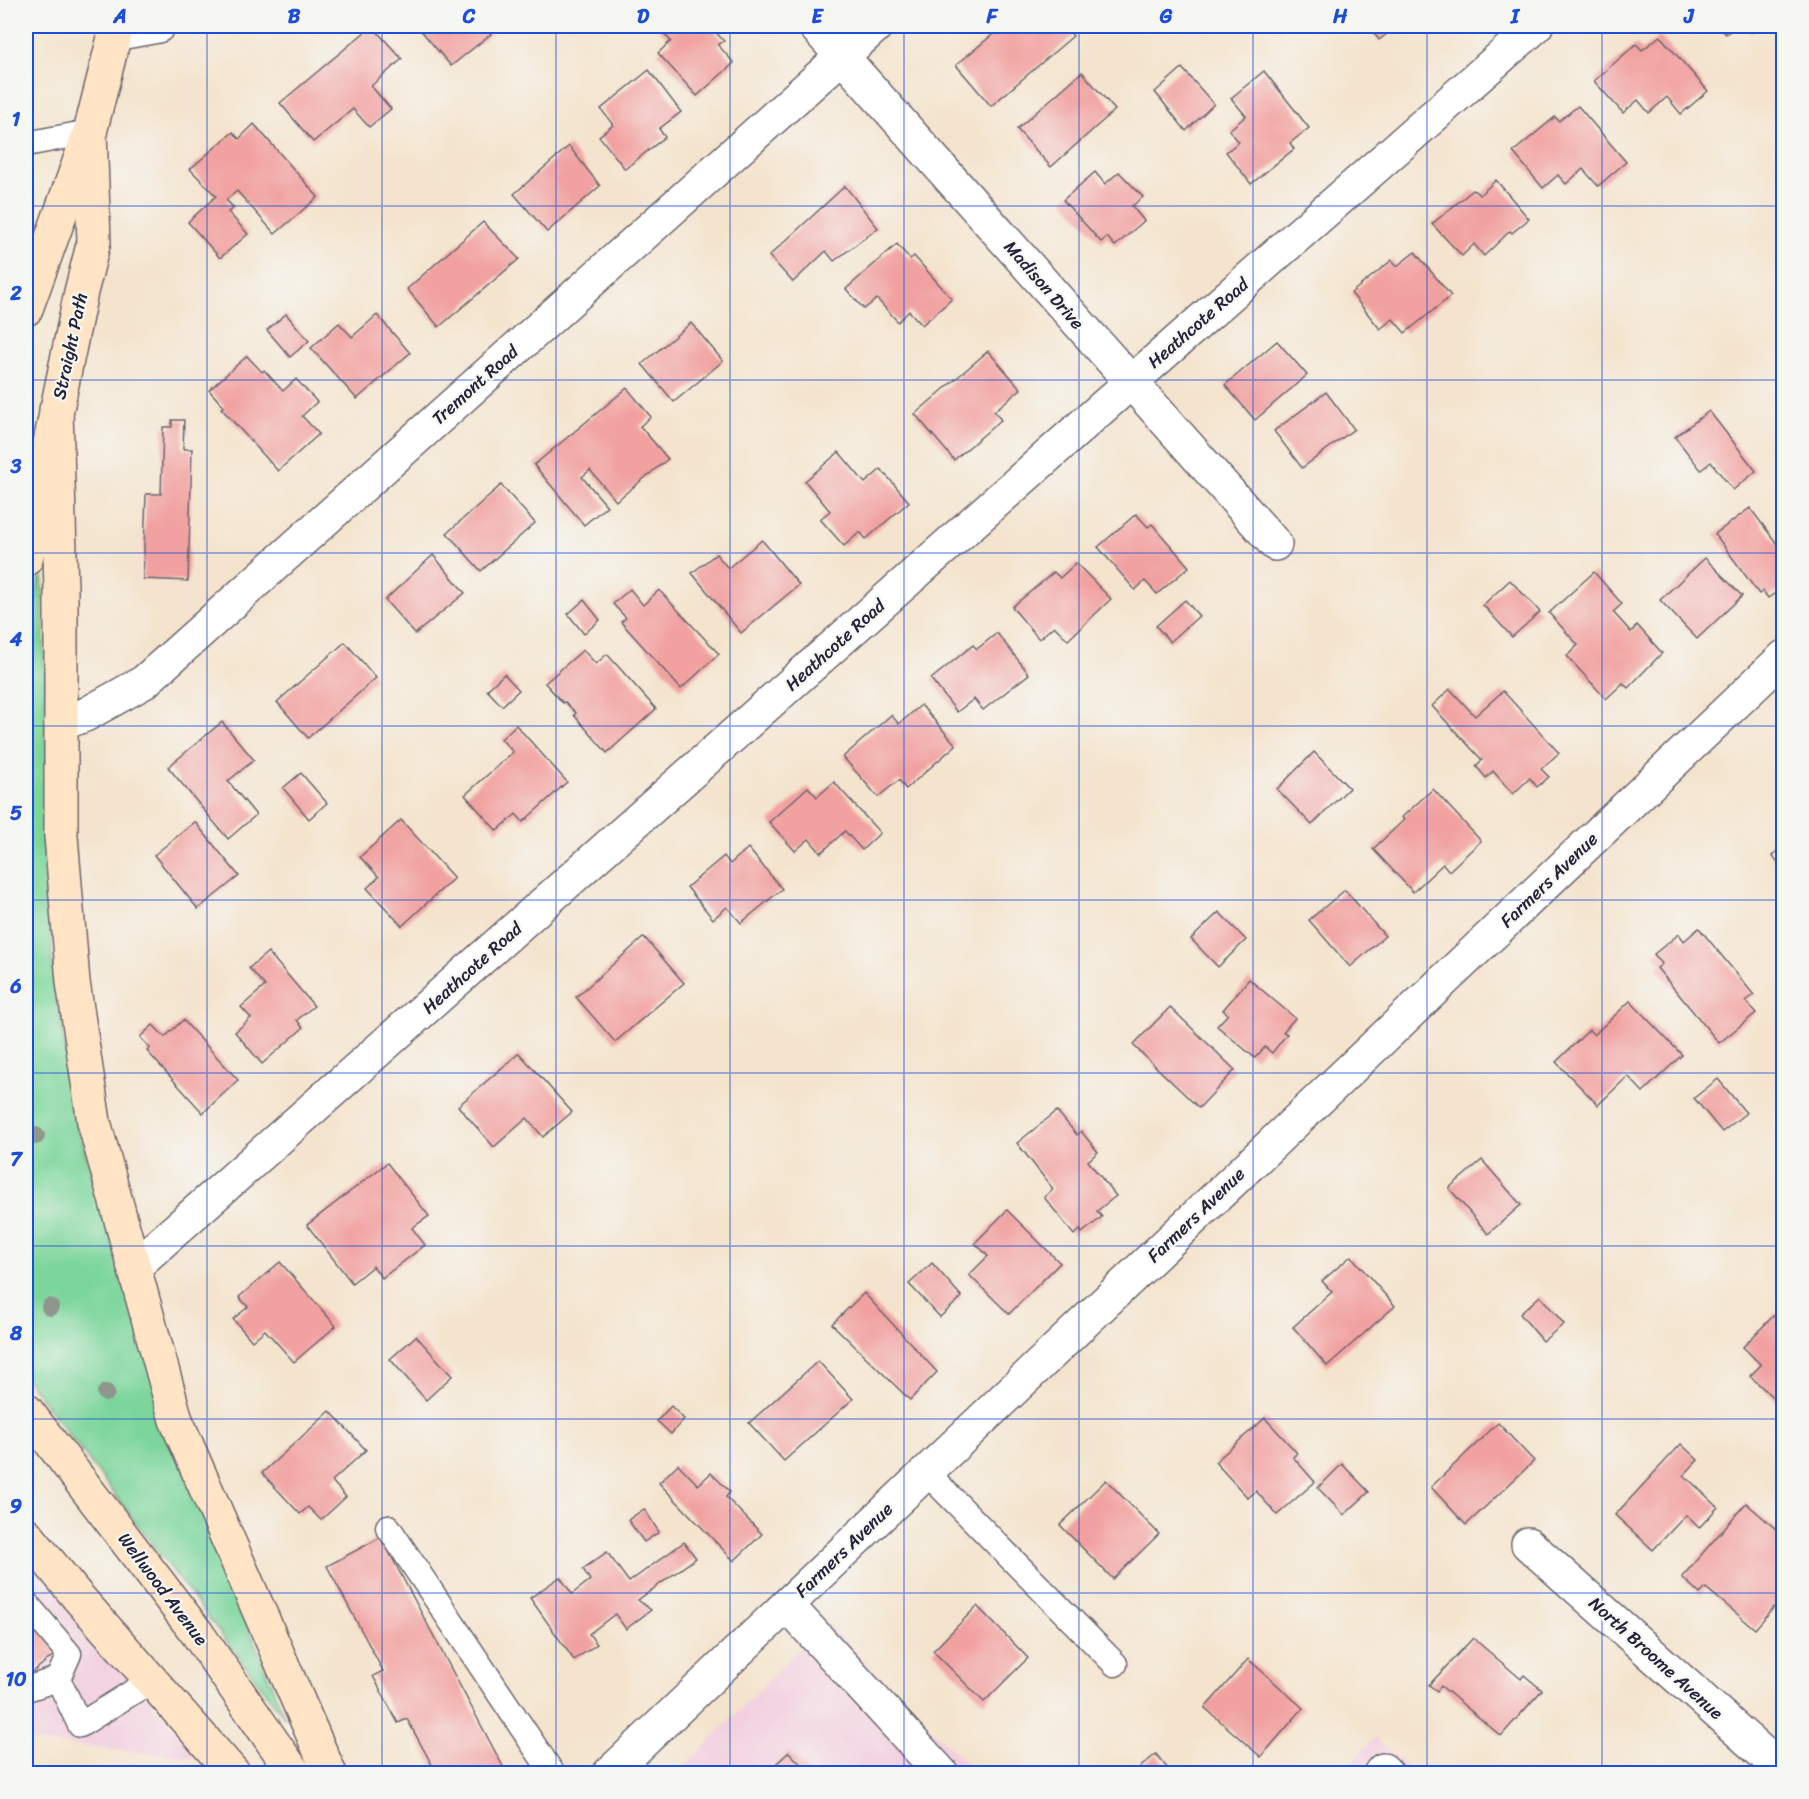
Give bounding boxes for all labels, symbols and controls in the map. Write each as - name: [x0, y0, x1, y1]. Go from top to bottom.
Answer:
- text: A: [112, 0, 127, 34]
- text: B: [288, 0, 301, 34]
- text: C: [462, 0, 476, 34]
- text: D: [637, 0, 650, 34]
- text: E: [811, 0, 824, 34]
- text: F: [986, 0, 999, 34]
- text: G: [1159, 0, 1173, 34]
- text: H: [1332, 0, 1348, 34]
- text: I: [1510, 0, 1521, 34]
- text: J: [1683, 0, 1695, 34]
- text: 1: [12, 102, 21, 137]
- street label: Madison Drive: [996, 233, 1092, 337]
- street label: Heathcote Road: [1140, 268, 1257, 377]
- text: 2: [9, 276, 22, 311]
- street label: Straight Path: [43, 290, 97, 402]
- street label: Tremont Road: [424, 336, 527, 433]
- text: 3: [10, 449, 22, 484]
- street label: Heathcote Road: [777, 590, 894, 699]
- text: 4: [9, 622, 23, 657]
- text: 5: [10, 796, 22, 831]
- street label: Farmers Avenue: [1492, 824, 1606, 936]
- street label: Heathcote Road: [414, 913, 531, 1022]
- text: 6: [9, 969, 22, 1004]
- text: 7: [10, 1142, 23, 1177]
- street label: Farmers Avenue: [1139, 1159, 1253, 1271]
- text: 8: [9, 1316, 23, 1351]
- text: 9: [10, 1489, 22, 1524]
- street label: Farmers Avenue: [787, 1494, 901, 1606]
- street label: Wellwood Avenue: [109, 1525, 217, 1653]
- street label: North Broome Avenue: [1581, 1588, 1731, 1728]
- text: 10: [5, 1662, 27, 1697]

